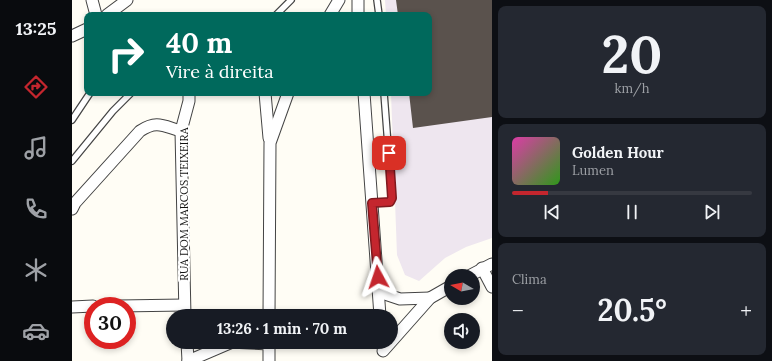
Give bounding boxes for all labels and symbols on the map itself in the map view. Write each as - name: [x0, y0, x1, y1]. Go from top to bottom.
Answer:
- street label: RUA DOM MARCOS TEIXEIRA: [177, 126, 191, 281]
- pin: [372, 136, 406, 170]
- position arrow: [357, 256, 399, 298]
- north arrow: [444, 269, 480, 305]
- speed limit sign: 30: [84, 297, 136, 349]

